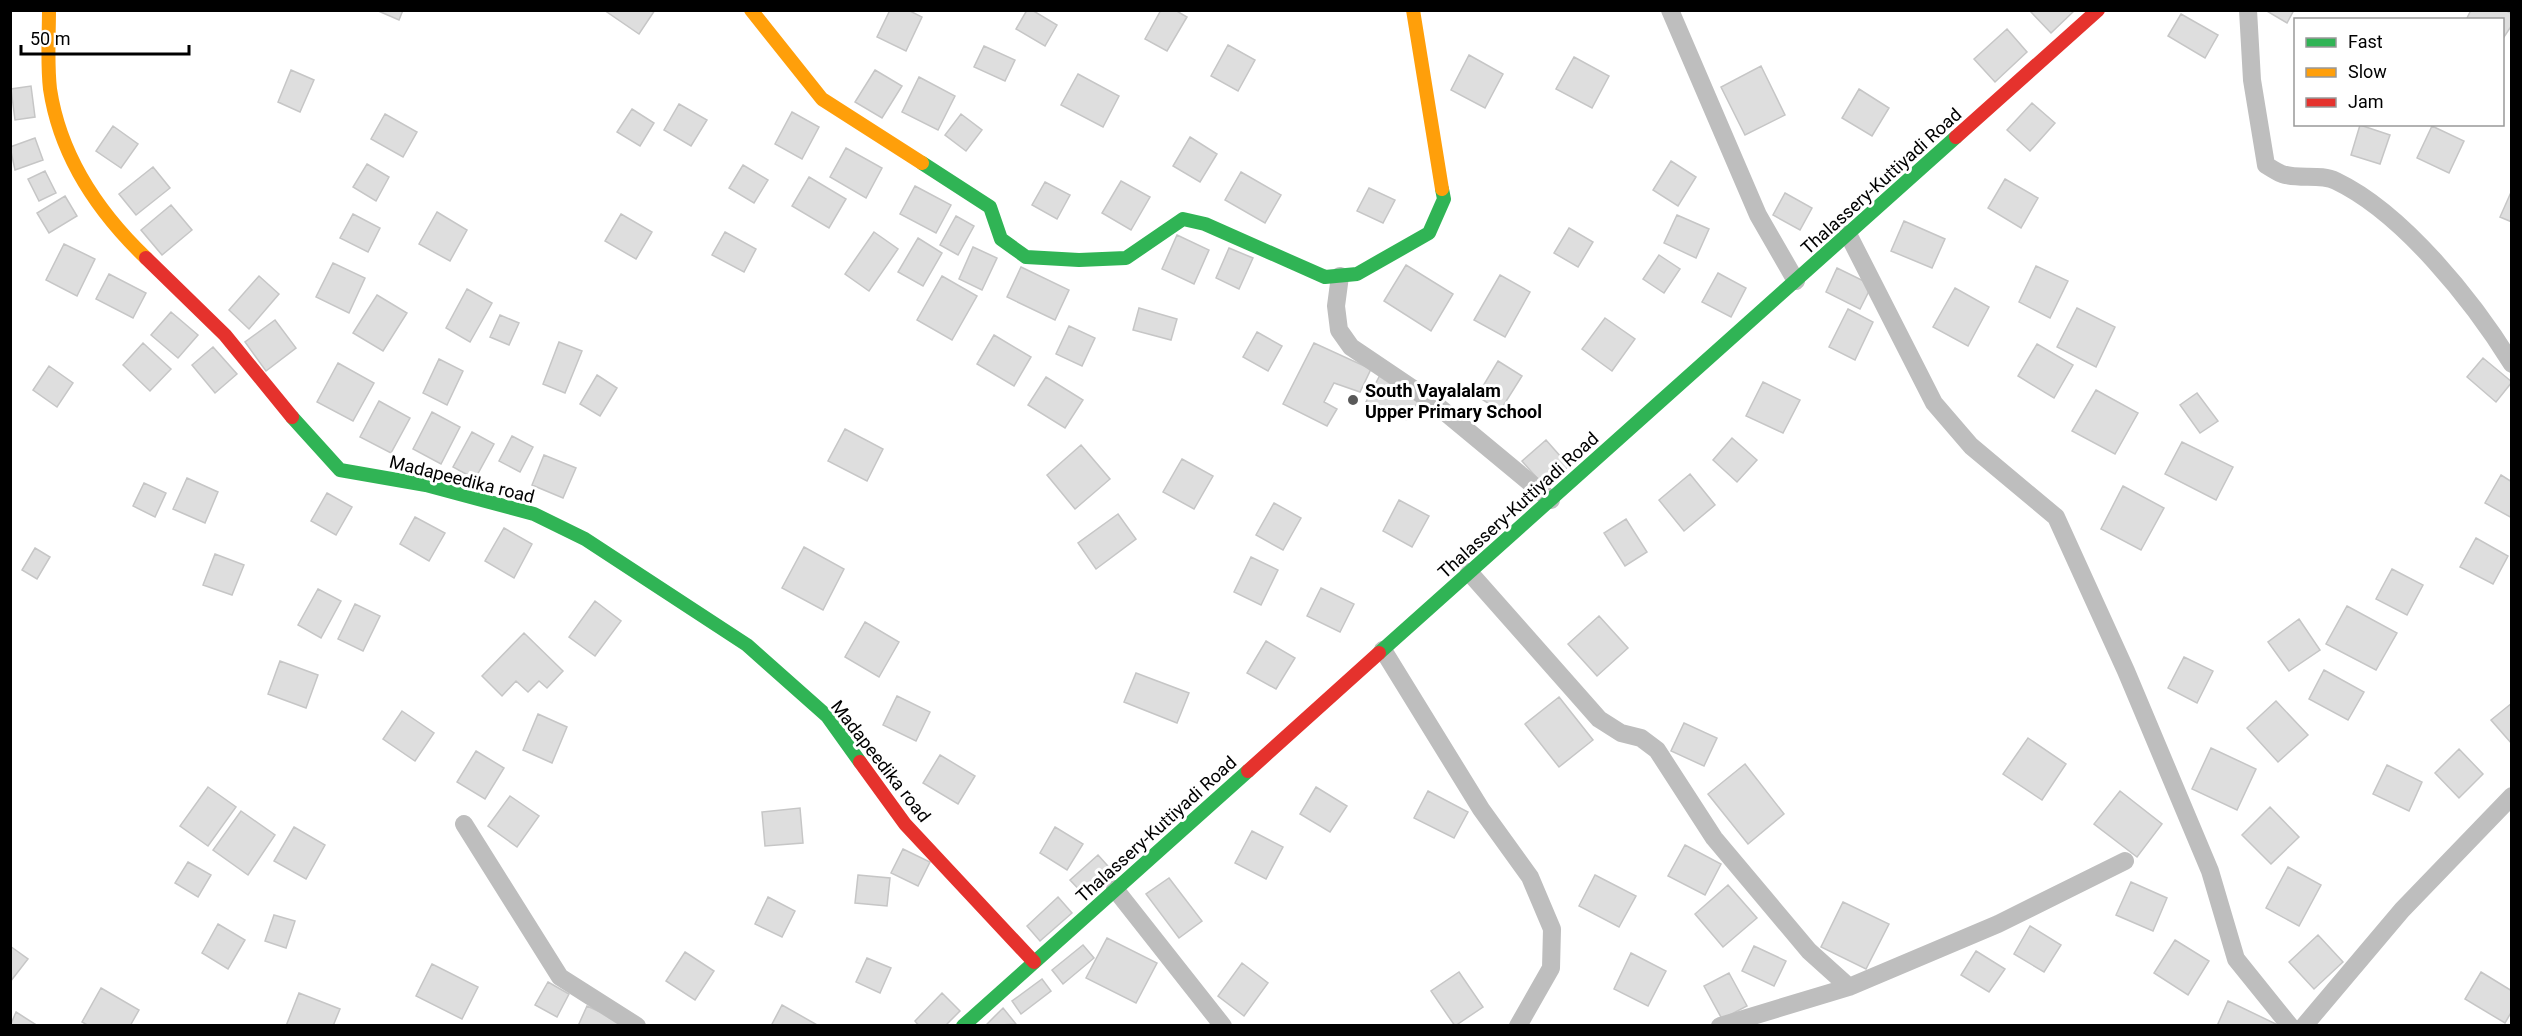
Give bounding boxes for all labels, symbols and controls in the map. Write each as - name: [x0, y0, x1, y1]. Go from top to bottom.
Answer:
- scale bar: [21, 18, 189, 56]
- legend: [2294, 18, 2504, 126]
- text: 50 m: [30, 28, 70, 49]
- text: Fast: [2348, 31, 2383, 52]
- text: Slow: [2348, 61, 2387, 82]
- text: Jam: [2348, 91, 2384, 112]
- street label: Thalassery-Kuttiyadi Road: [1797, 104, 1965, 258]
- place label: South Vayalalam Upper Primary School: [1365, 380, 1542, 422]
- marker: South Vayalalam Upper Primary School: [1346, 393, 1360, 407]
- street label: Thalassery-Kuttiyadi Road: [1434, 428, 1602, 582]
- street label: Madapeedika road: [387, 451, 537, 507]
- street label: Madapeedika road: [827, 696, 935, 826]
- street label: Thalassery-Kuttiyadi Road: [1072, 752, 1240, 906]

